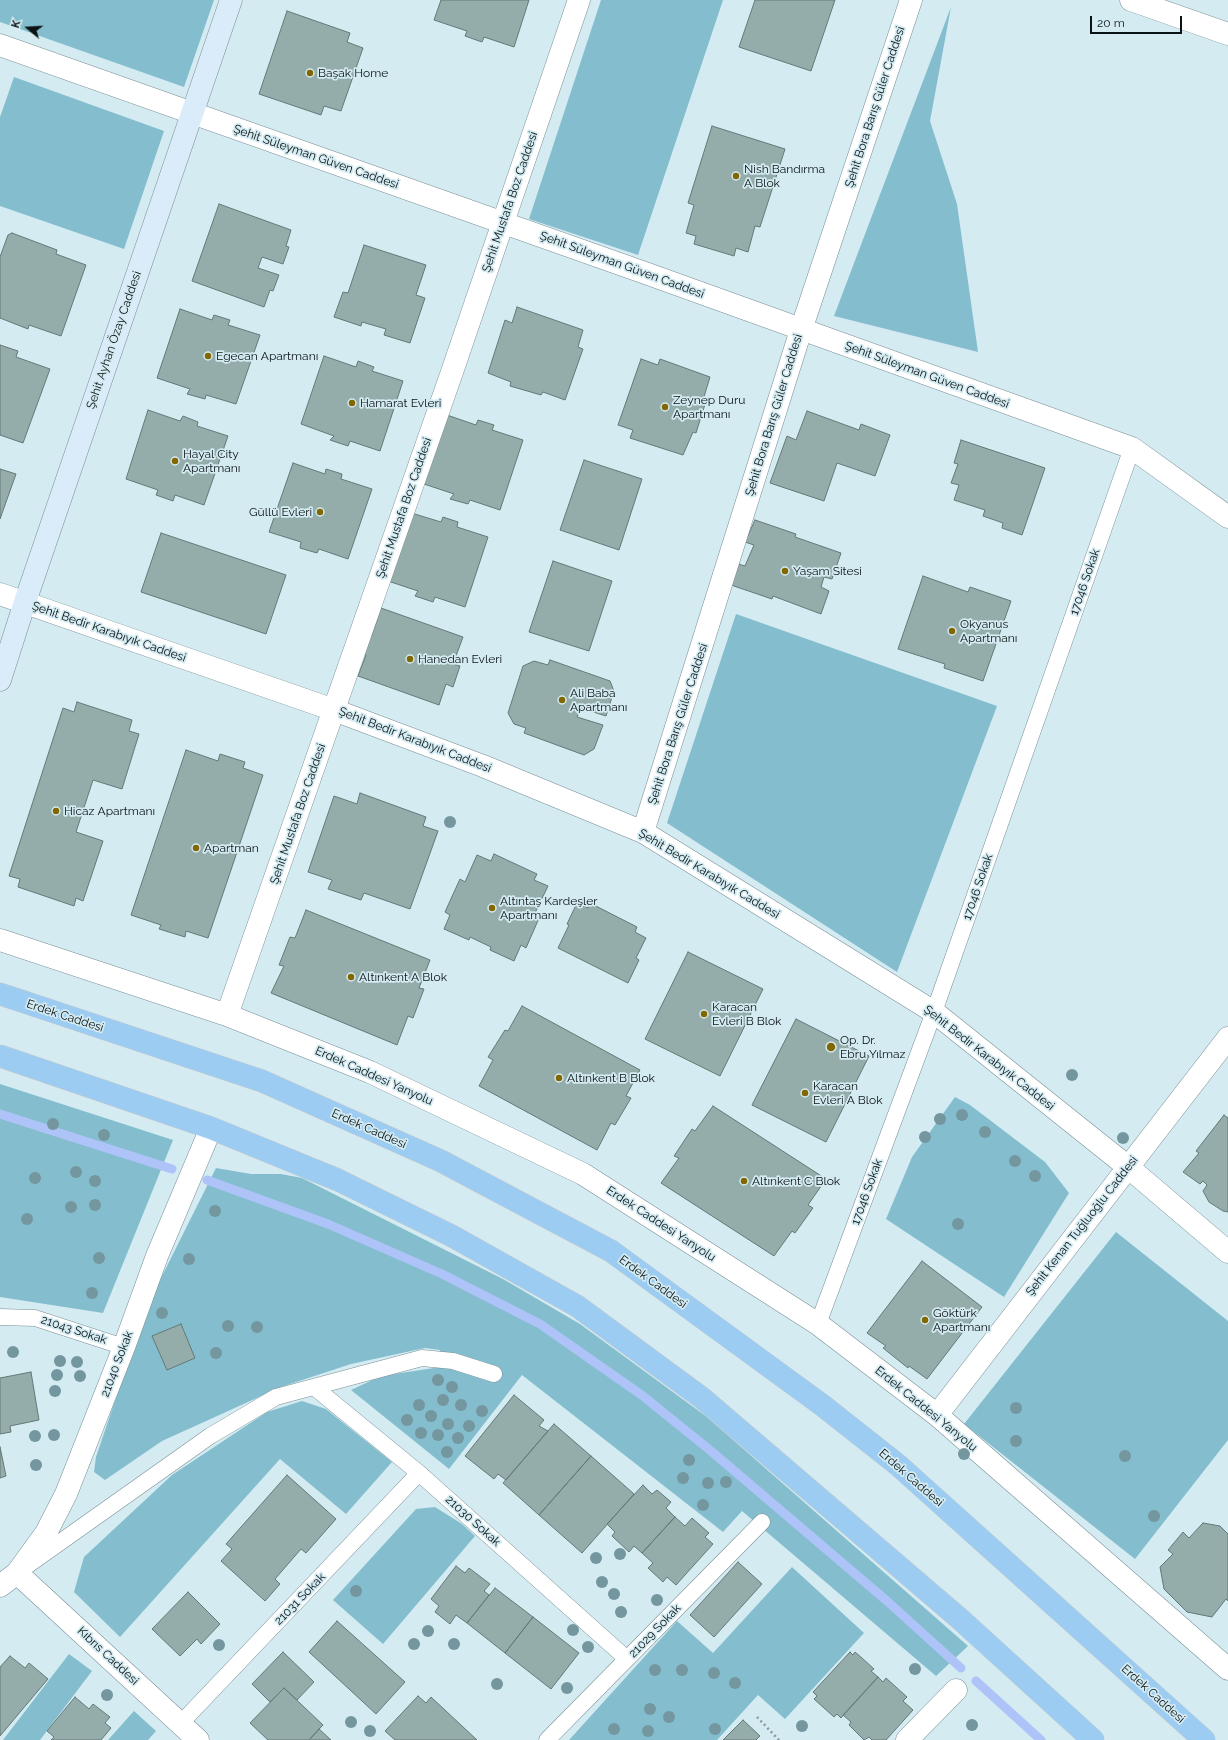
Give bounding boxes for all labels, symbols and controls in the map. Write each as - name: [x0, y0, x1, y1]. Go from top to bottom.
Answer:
- north arrow: [8, 8, 48, 48]
- scale bar: [1092, 8, 1184, 34]
- text: 20 m: [1097, 16, 1125, 30]
- text: K: [9, 19, 23, 30]
- street label: Şehit Bora Barış Güler Caddesi: [842, 25, 908, 189]
- place label: Başak Home: [318, 66, 388, 80]
- marker: Başak Home: [305, 68, 315, 78]
- street label: Şehit Süleyman Güven Caddesi: [231, 122, 401, 192]
- street label: Şehit Mustafa Boz Caddesi: [479, 130, 541, 274]
- place label: Nish Bandırma A Blok: [744, 162, 825, 190]
- marker: Nish Bandırma A Blok: [731, 171, 741, 181]
- street label: Şehit Süleyman Güven Caddesi: [538, 229, 706, 301]
- street label: Şehit Ayhan Özay Caddesi: [84, 269, 144, 411]
- street label: Şehit Bora Barış Güler Caddesi: [742, 332, 806, 498]
- street label: Şehit Süleyman Güven Caddesi: [843, 339, 1011, 411]
- place label: Egecan Apartmanı: [216, 349, 318, 363]
- marker: Egecan Apartmanı: [203, 351, 213, 361]
- place label: Zeynep Duru Apartmanı: [673, 393, 745, 421]
- place label: Hamarat Evleri: [360, 396, 441, 410]
- marker: Hamarat Evleri: [347, 398, 357, 408]
- marker: Zeynep Duru Apartmanı: [660, 402, 670, 412]
- street label: Şehit Mustafa Boz Caddesi: [373, 436, 435, 580]
- place label: Hayal City Apartmanı: [183, 447, 240, 475]
- marker: Hayal City Apartmanı: [170, 456, 180, 466]
- place label: Güllü Evleri: [249, 505, 312, 519]
- marker: Güllü Evleri: [315, 507, 325, 517]
- street label: 17046 Sokak: [1067, 547, 1103, 617]
- place label: Yaşam Sitesi: [793, 564, 862, 578]
- marker: Yaşam Sitesi: [780, 566, 790, 576]
- street label: Şehit Bedir Karabıyık Caddesi: [30, 599, 188, 665]
- place label: Okyanus Apartmanı: [960, 617, 1017, 645]
- marker: Okyanus Apartmanı: [947, 626, 957, 636]
- street label: Şehit Bora Barış Güler Caddesi: [645, 642, 711, 806]
- place label: Hanedan Evleri: [418, 652, 502, 666]
- marker: Hanedan Evleri: [405, 654, 415, 664]
- place label: Ali Baba Apartmanı: [570, 686, 627, 714]
- marker: Ali Baba Apartmanı: [557, 695, 567, 705]
- street label: Şehit Bedir Karabıyık Caddesi: [337, 704, 493, 776]
- street label: Şehit Mustafa Boz Caddesi: [267, 742, 329, 886]
- place label: Hicaz Apartmanı: [64, 804, 155, 818]
- marker: Hicaz Apartmanı: [51, 806, 61, 816]
- street label: Şehit Bedir Karabıyık Caddesi: [636, 826, 782, 922]
- place label: Apartman: [204, 841, 259, 855]
- marker: Apartman: [191, 843, 201, 853]
- street label: 17046 Sokak: [960, 852, 996, 922]
- place label: Altıntaş Kardeşler Apartmanı: [500, 894, 597, 922]
- marker: Altıntaş Kardeşler Apartmanı: [487, 903, 497, 913]
- place label: Altınkent A Blok: [359, 970, 447, 984]
- marker: Altınkent A Blok: [346, 972, 356, 982]
- street label: Erdek Caddesi: [25, 997, 105, 1035]
- place label: Karacan Evleri B Blok: [712, 1000, 781, 1028]
- street label: Şehit Bedir Karabıyık Caddesi: [921, 1002, 1057, 1114]
- marker: Karacan Evleri B Blok: [699, 1009, 709, 1019]
- place label: Op. Dr. Ebru Yılmaz: [840, 1033, 905, 1061]
- marker: Op. Dr. Ebru Yılmaz: [825, 1041, 837, 1053]
- street label: Erdek Caddesi Yanyolu: [313, 1044, 435, 1108]
- place label: Altınkent B Blok: [567, 1071, 655, 1085]
- marker: Altınkent B Blok: [554, 1073, 564, 1083]
- place label: Karacan Evleri A Blok: [813, 1079, 883, 1107]
- marker: Karacan Evleri A Blok: [800, 1088, 810, 1098]
- street label: Erdek Caddesi: [329, 1106, 409, 1152]
- street label: Şehit Kenan Tuğluoğlu Caddesi: [1023, 1153, 1141, 1299]
- street label: 17046 Sokak: [848, 1157, 886, 1227]
- place label: Altınkent C Blok: [752, 1174, 840, 1188]
- marker: Altınkent C Blok: [739, 1176, 749, 1186]
- street label: Erdek Caddesi Yanyolu: [604, 1183, 718, 1265]
- street label: Erdek Caddesi: [616, 1253, 690, 1311]
- place label: Göktürk Apartmanı: [933, 1306, 990, 1334]
- street label: 21043 Sokak: [39, 1313, 109, 1347]
- marker: Göktürk Apartmanı: [920, 1315, 930, 1325]
- street label: 21040 Sokak: [98, 1329, 136, 1399]
- street label: Erdek Caddesi Yanyolu: [872, 1363, 980, 1455]
- street label: Erdek Caddesi: [876, 1446, 946, 1510]
- street label: 21030 Sokak: [442, 1492, 504, 1550]
- street label: 21031 Sokak: [272, 1570, 328, 1628]
- street label: 21029 Sokak: [626, 1601, 684, 1661]
- street label: Kıbrıs Caddesi: [74, 1624, 142, 1688]
- street label: Erdek Caddesi: [1118, 1662, 1188, 1726]

